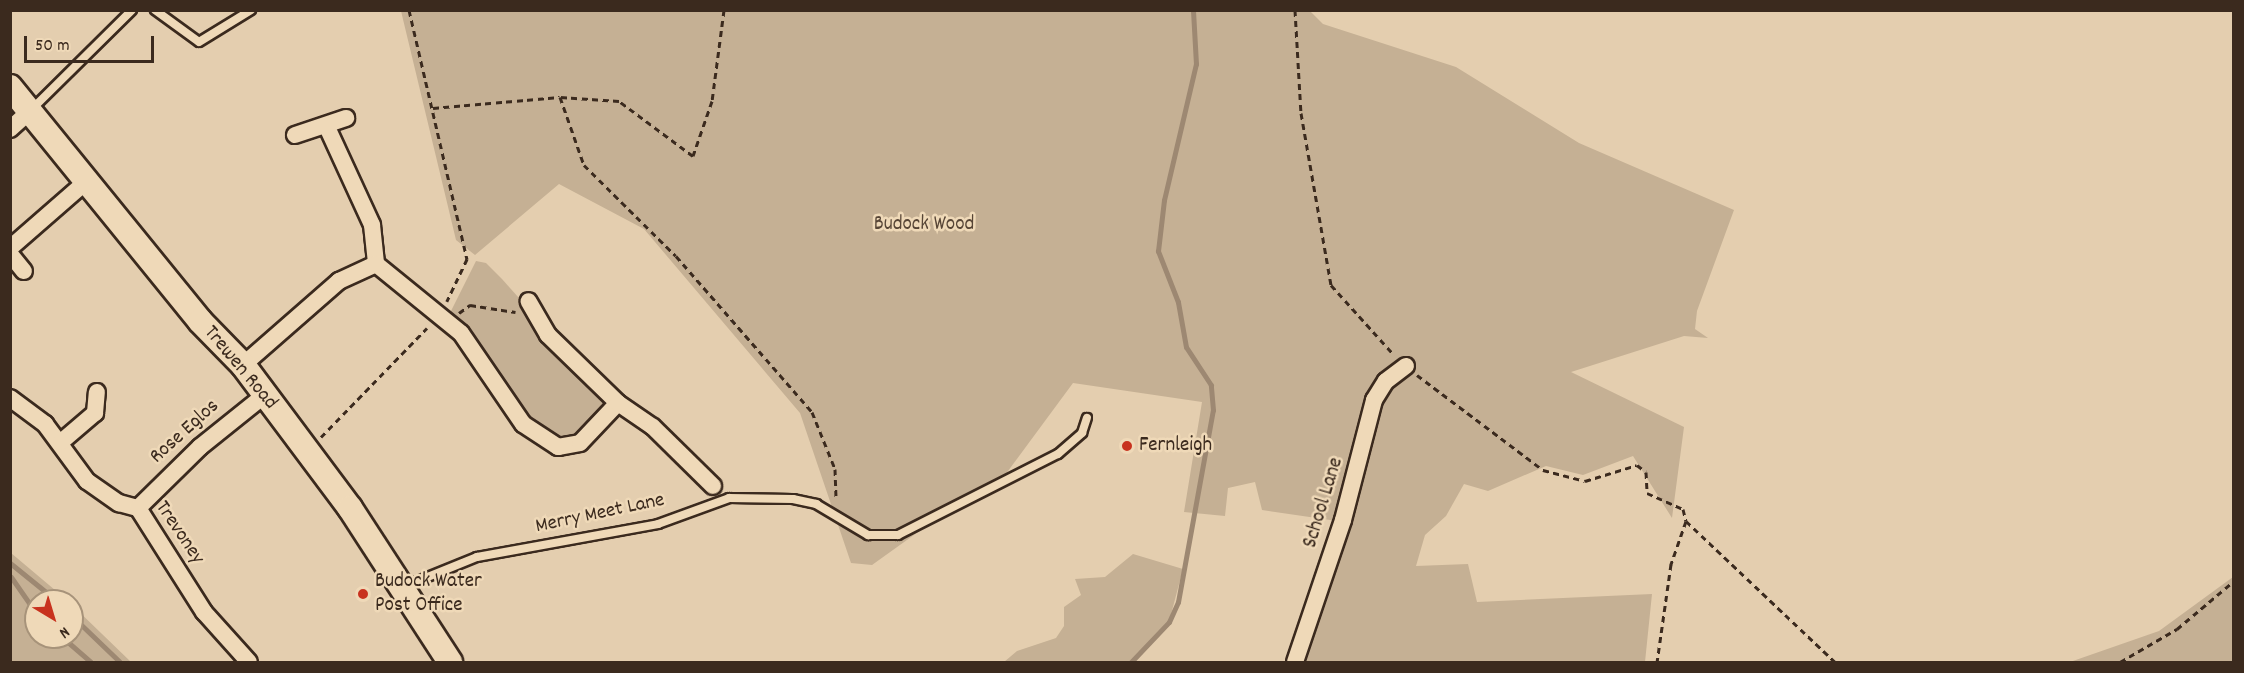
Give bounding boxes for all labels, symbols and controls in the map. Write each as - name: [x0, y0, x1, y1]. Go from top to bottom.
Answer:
- scale bar: [27, 24, 158, 62]
- text: 50 m: [35, 34, 70, 59]
- park label: Budock Wood: [874, 212, 974, 238]
- street label: Trewen Road: [198, 321, 282, 415]
- street label: Rose Eglos: [145, 394, 225, 470]
- place label: Fernleigh: [1139, 433, 1212, 459]
- marker: Fernleigh: [1120, 439, 1134, 453]
- street label: School Lane: [1298, 455, 1350, 551]
- street label: Merry Meet Lane: [533, 488, 667, 540]
- street label: Trevoney: [149, 497, 209, 569]
- place label: Budock Water Post Office: [375, 569, 482, 619]
- marker: Budock Water Post Office: [356, 587, 370, 601]
- north arrow: [24, 589, 84, 649]
- text: N: [54, 621, 74, 643]

